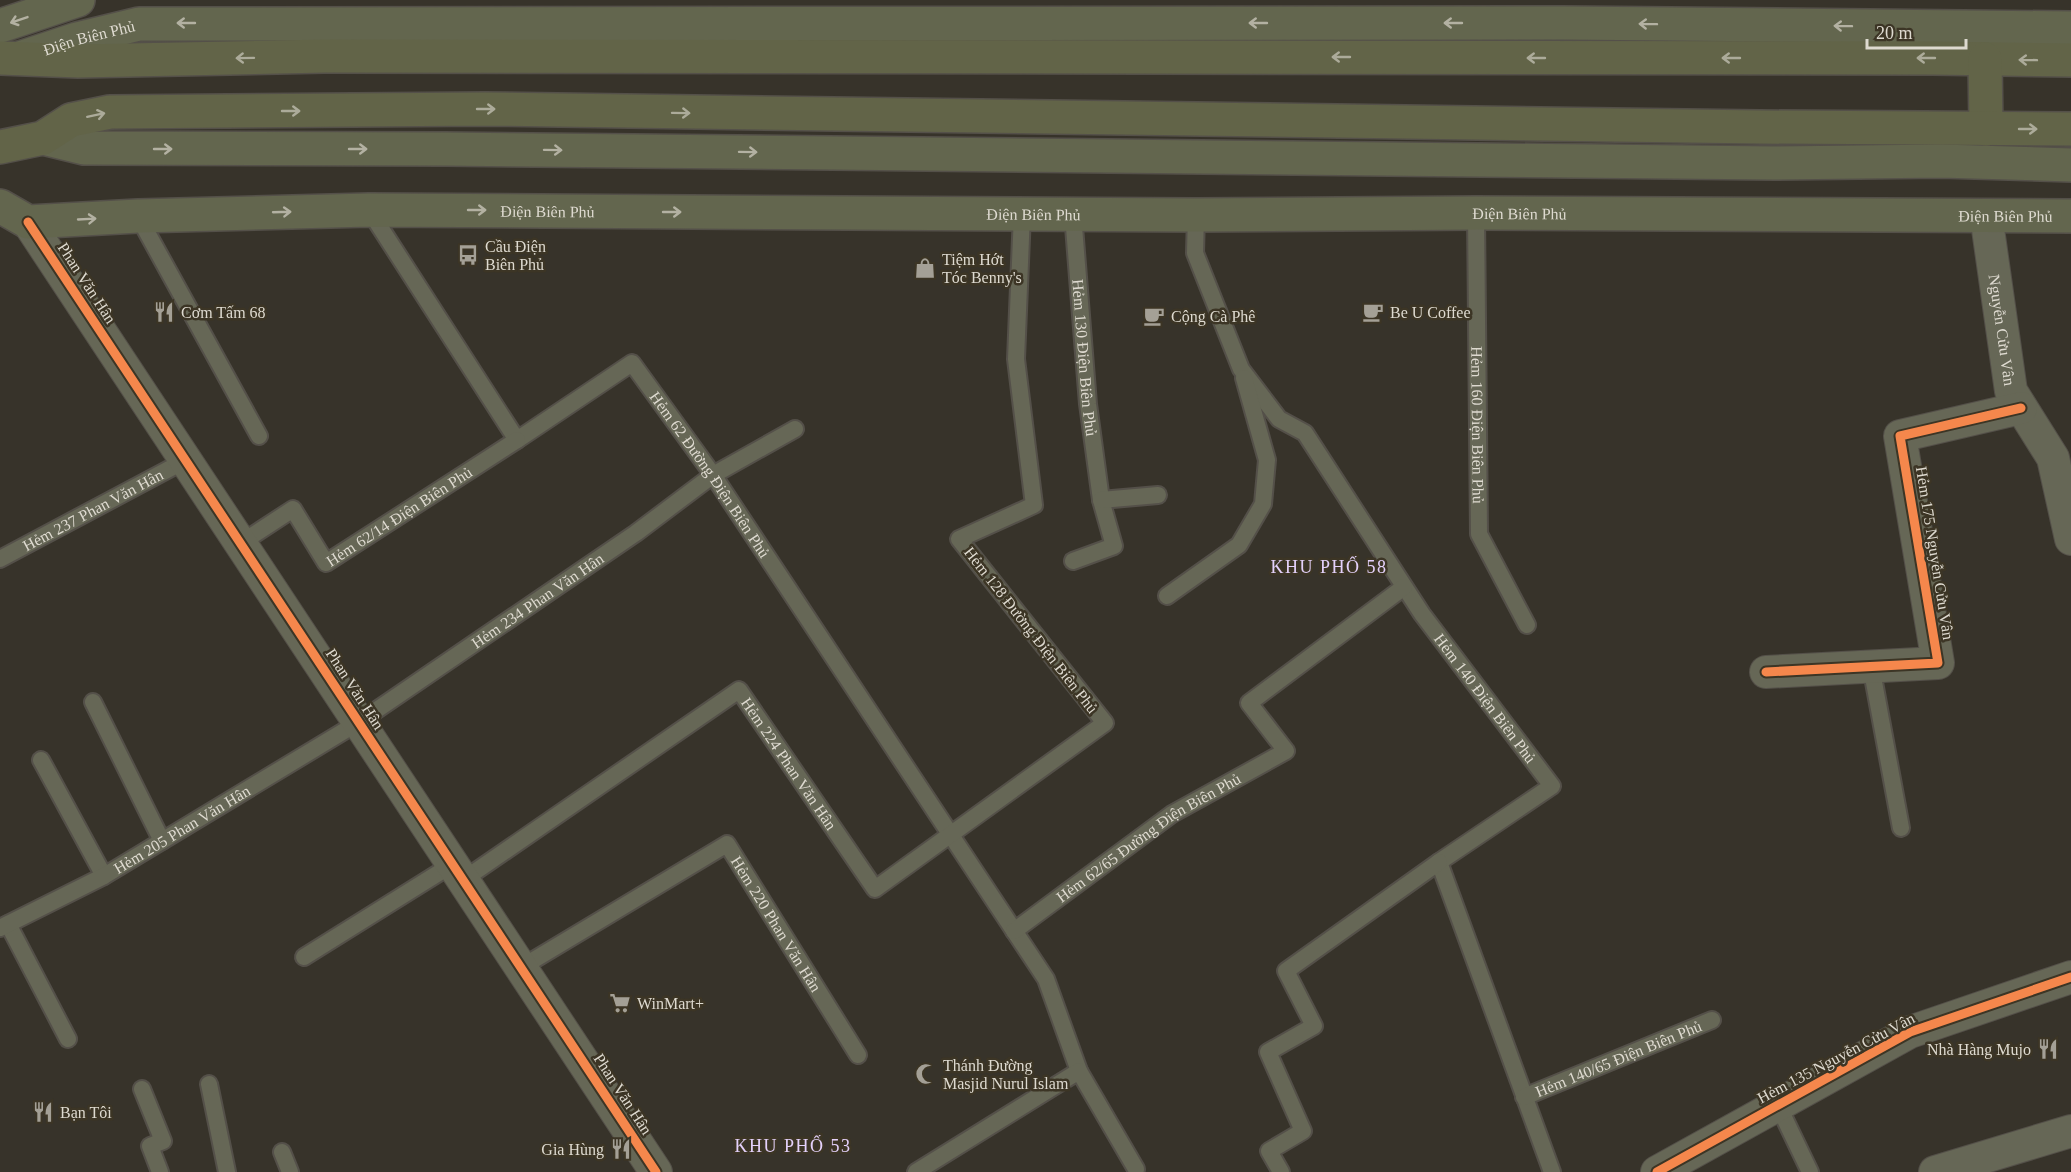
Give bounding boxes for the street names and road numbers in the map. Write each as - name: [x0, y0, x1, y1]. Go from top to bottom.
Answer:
- street label: Điện Biên Phủ: [41, 17, 136, 58]
- street label: Điện Biên Phủ: [500, 202, 595, 220]
- street label: Điện Biên Phủ: [1472, 204, 1567, 222]
- street label: Điện Biên Phủ: [986, 205, 1081, 223]
- street label: Điện Biên Phủ: [1958, 207, 2053, 224]
- street label: Phan Văn Hân: [55, 239, 119, 327]
- street label: Nguyễn Cửu Vân: [1986, 273, 2019, 387]
- street label: Hẻm 130 Điện Biên Phủ: [1070, 278, 1101, 437]
- street label: Hẻm 160 Điện Biên Phủ: [1469, 346, 1487, 504]
- street label: Hẻm 62 Đường Điện Biên Phủ: [647, 388, 774, 561]
- street label: Hẻm 62/14 Điện Biên Phủ: [323, 463, 475, 569]
- street label: Hẻm 237 Phan Văn Hân: [20, 465, 166, 554]
- street label: Hẻm 175 Nguyễn Cửu Vân: [1912, 465, 1957, 641]
- street label: Hẻm 128 Đường Điện Biên Phủ: [960, 544, 1101, 717]
- street label: Hẻm 234 Phan Văn Hân: [468, 549, 607, 651]
- street label: Hẻm 140 Điện Biên Phủ: [1431, 630, 1540, 766]
- street label: Phan Văn Hân: [323, 645, 387, 733]
- street label: Hẻm 224 Phan Văn Hân: [738, 694, 840, 833]
- street label: Hẻm 62/65 Đường Điện Biên Phủ: [1053, 769, 1243, 905]
- street label: Hẻm 205 Phan Văn Hân: [110, 781, 253, 877]
- street label: Hẻm 220 Phan Văn Hân: [728, 853, 825, 995]
- street label: Hẻm 135 Nguyễn Cửu Vân: [1755, 1009, 1918, 1108]
- street label: Hẻm 140/65 Điện Biên Phủ: [1533, 1017, 1704, 1100]
- street label: Phan Văn Hân: [591, 1050, 655, 1138]

